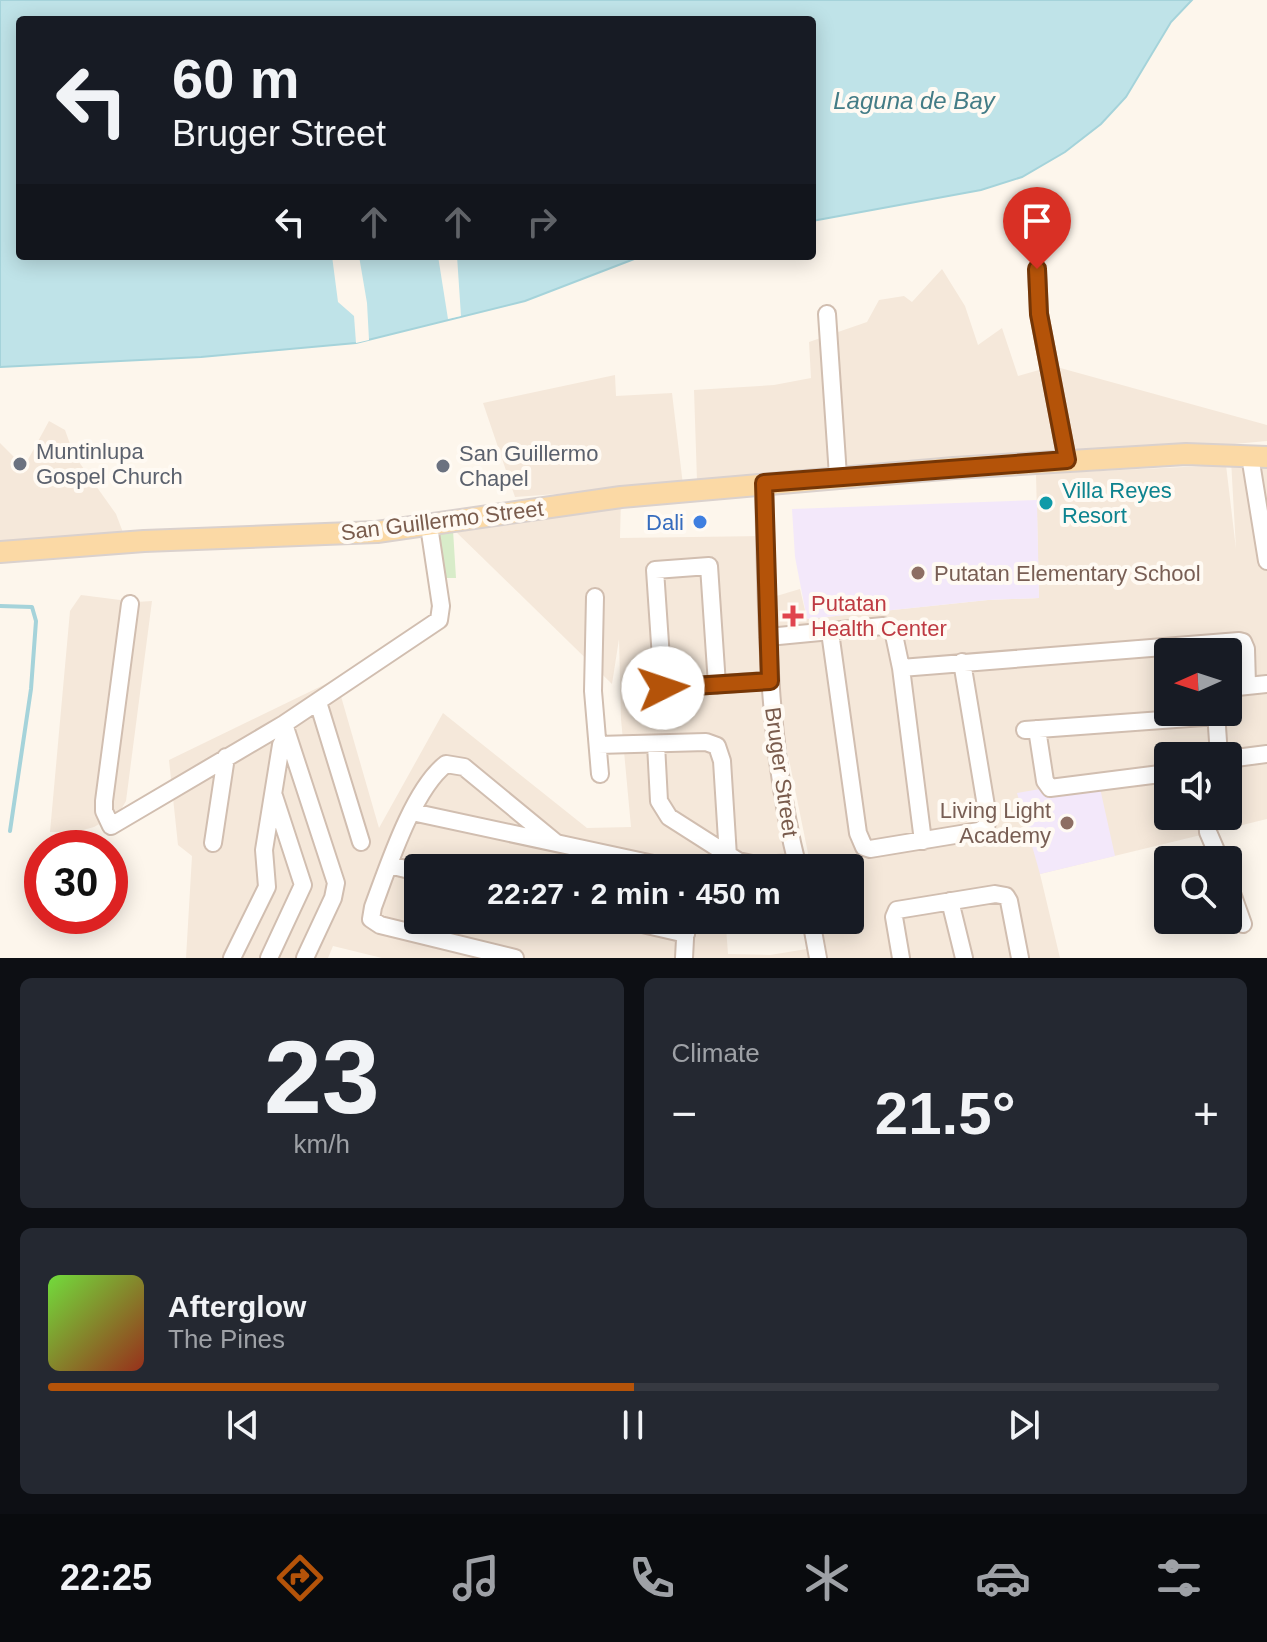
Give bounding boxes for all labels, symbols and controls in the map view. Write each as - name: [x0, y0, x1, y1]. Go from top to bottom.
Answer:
- text: 60 m: [172, 47, 300, 110]
- icon: left: [40, 48, 144, 152]
- water label: Laguna de Bay: [833, 87, 997, 114]
- text: Bruger Street: [172, 113, 386, 154]
- pin: [1003, 187, 1071, 269]
- icon: arrive: [1015, 199, 1059, 243]
- icon: left: [268, 200, 312, 244]
- icon: ahead: [352, 200, 396, 244]
- icon: ahead: [436, 200, 480, 244]
- icon: right: [520, 200, 564, 244]
- place label: Muntinlupa Gospel Church: [36, 439, 183, 489]
- place label: San Guillermo Chapel: [459, 441, 598, 491]
- marker: Muntinlupa Gospel Church: [11, 455, 29, 473]
- marker: San Guillermo Chapel: [434, 457, 452, 475]
- place label: Villa Reyes Resort: [1062, 478, 1172, 528]
- marker: Villa Reyes Resort: [1037, 494, 1055, 512]
- street label: San Guillermo Street: [339, 496, 545, 545]
- place label: Dali: [646, 510, 684, 535]
- marker: Dali: [691, 513, 709, 531]
- place label: Putatan Elementary School: [934, 561, 1201, 586]
- marker: Putatan Elementary School: [909, 564, 927, 582]
- place label: Putatan Health Center: [811, 591, 947, 641]
- marker: Putatan Health Center: [782, 605, 804, 627]
- north arrow: [1154, 638, 1242, 726]
- map controls: [1154, 638, 1242, 934]
- position arrow: [621, 646, 705, 730]
- street label: Bruger Street: [760, 706, 803, 839]
- button: sound: [1154, 742, 1242, 830]
- place label: Living Light Academy: [940, 798, 1051, 848]
- marker: Living Light Academy: [1058, 814, 1076, 832]
- speed limit sign: 30: [24, 830, 128, 934]
- button: search: [1154, 846, 1242, 934]
- text: 22:27 · 2 min · 450 m: [487, 877, 781, 910]
- text: 23: [264, 1019, 380, 1135]
- text: Climate: [672, 1038, 760, 1068]
- text: 21.5°: [875, 1080, 1016, 1147]
- text: −: [672, 1089, 697, 1138]
- text: +: [1193, 1089, 1219, 1138]
- text: km/h: [294, 1129, 350, 1159]
- text: Afterglow: [168, 1290, 306, 1323]
- text: The Pines: [168, 1324, 285, 1354]
- icon: previous: [221, 1403, 265, 1447]
- icon: pause: [611, 1403, 655, 1447]
- icon: next: [1002, 1403, 1046, 1447]
- icon: directions: [272, 1550, 328, 1606]
- icon: music: [448, 1550, 504, 1606]
- icon: phone: [624, 1550, 680, 1606]
- icon: climate: [799, 1550, 855, 1606]
- icon: car: [975, 1550, 1031, 1606]
- icon: filters: [1151, 1550, 1207, 1606]
- text: 22:25: [60, 1557, 152, 1598]

